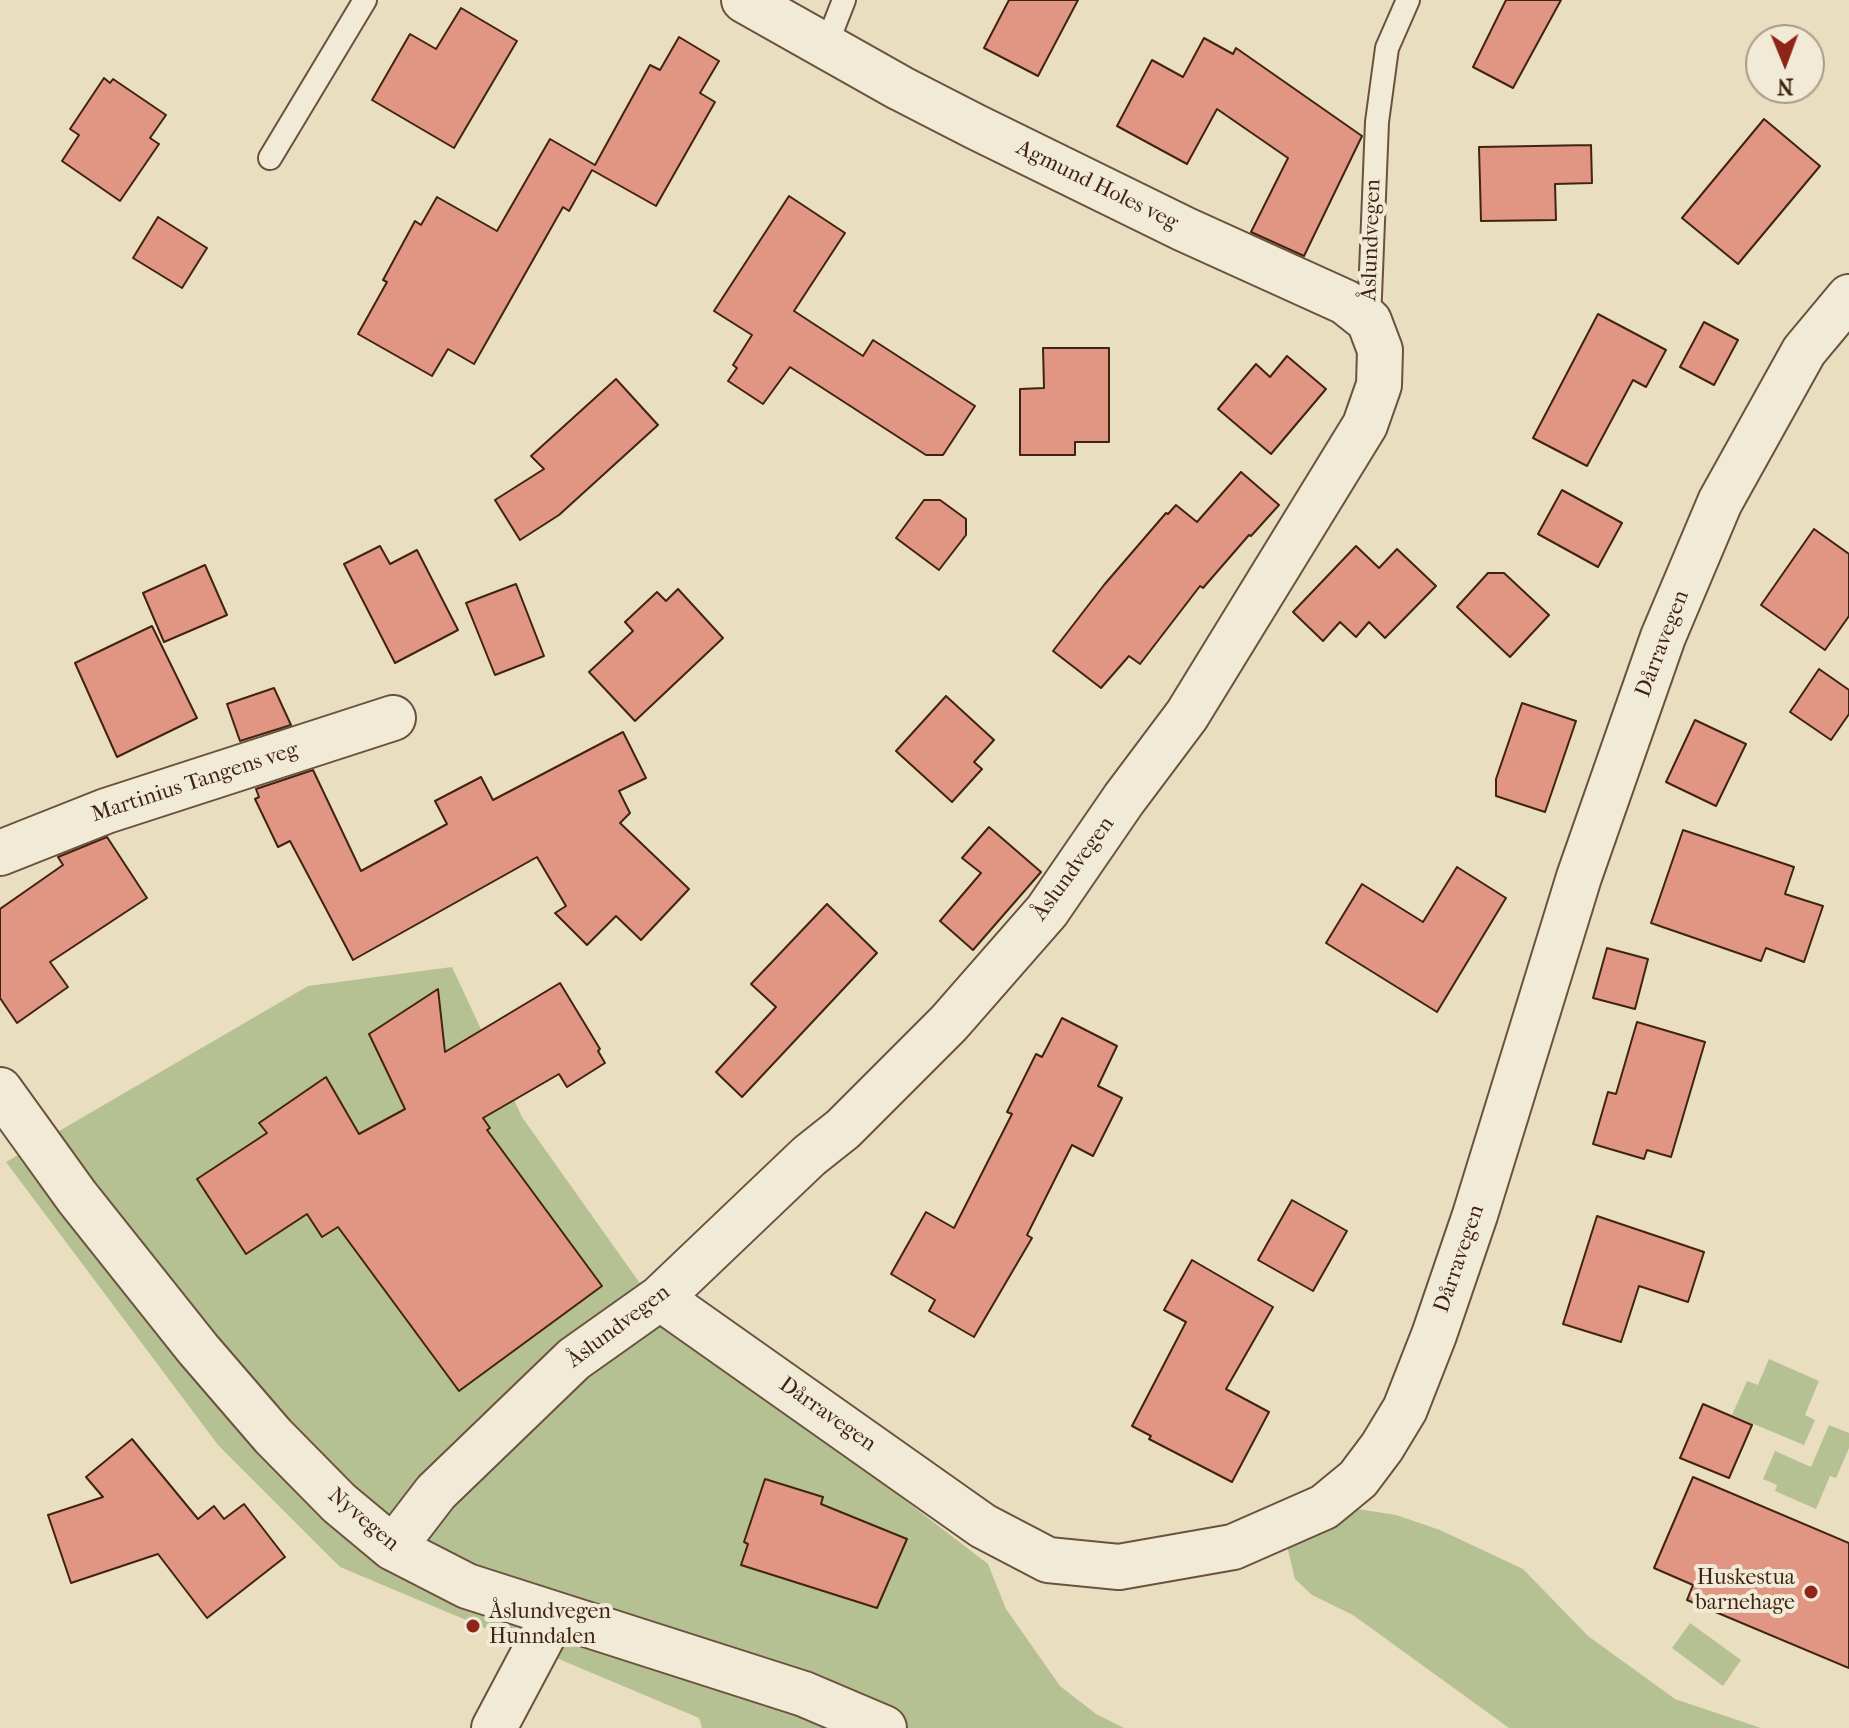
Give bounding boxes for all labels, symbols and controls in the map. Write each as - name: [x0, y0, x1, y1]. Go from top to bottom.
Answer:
- north arrow: [1745, 24, 1825, 104]
- text: N: [1777, 73, 1794, 99]
- street label: Agmund Holes veg: [1012, 135, 1182, 237]
- street label: Åslundvegen: [1357, 179, 1387, 301]
- street label: Dårravegen: [1631, 587, 1695, 701]
- street label: Martinius Tangens veg: [88, 737, 302, 829]
- street label: Åslundvegen: [1027, 812, 1121, 926]
- street label: Dårravegen: [1429, 1202, 1491, 1316]
- street label: Åslundvegen: [562, 1280, 676, 1374]
- street label: Dårravegen: [773, 1372, 881, 1458]
- street label: Nyvegen: [322, 1483, 404, 1557]
- place label: Huskestua barnehage: [1695, 1566, 1795, 1618]
- marker: Huskestua barnehage: [1802, 1583, 1820, 1601]
- place label: Åslundvegen Hunndalen: [489, 1600, 611, 1652]
- marker: Åslundvegen Hunndalen: [464, 1617, 482, 1635]

